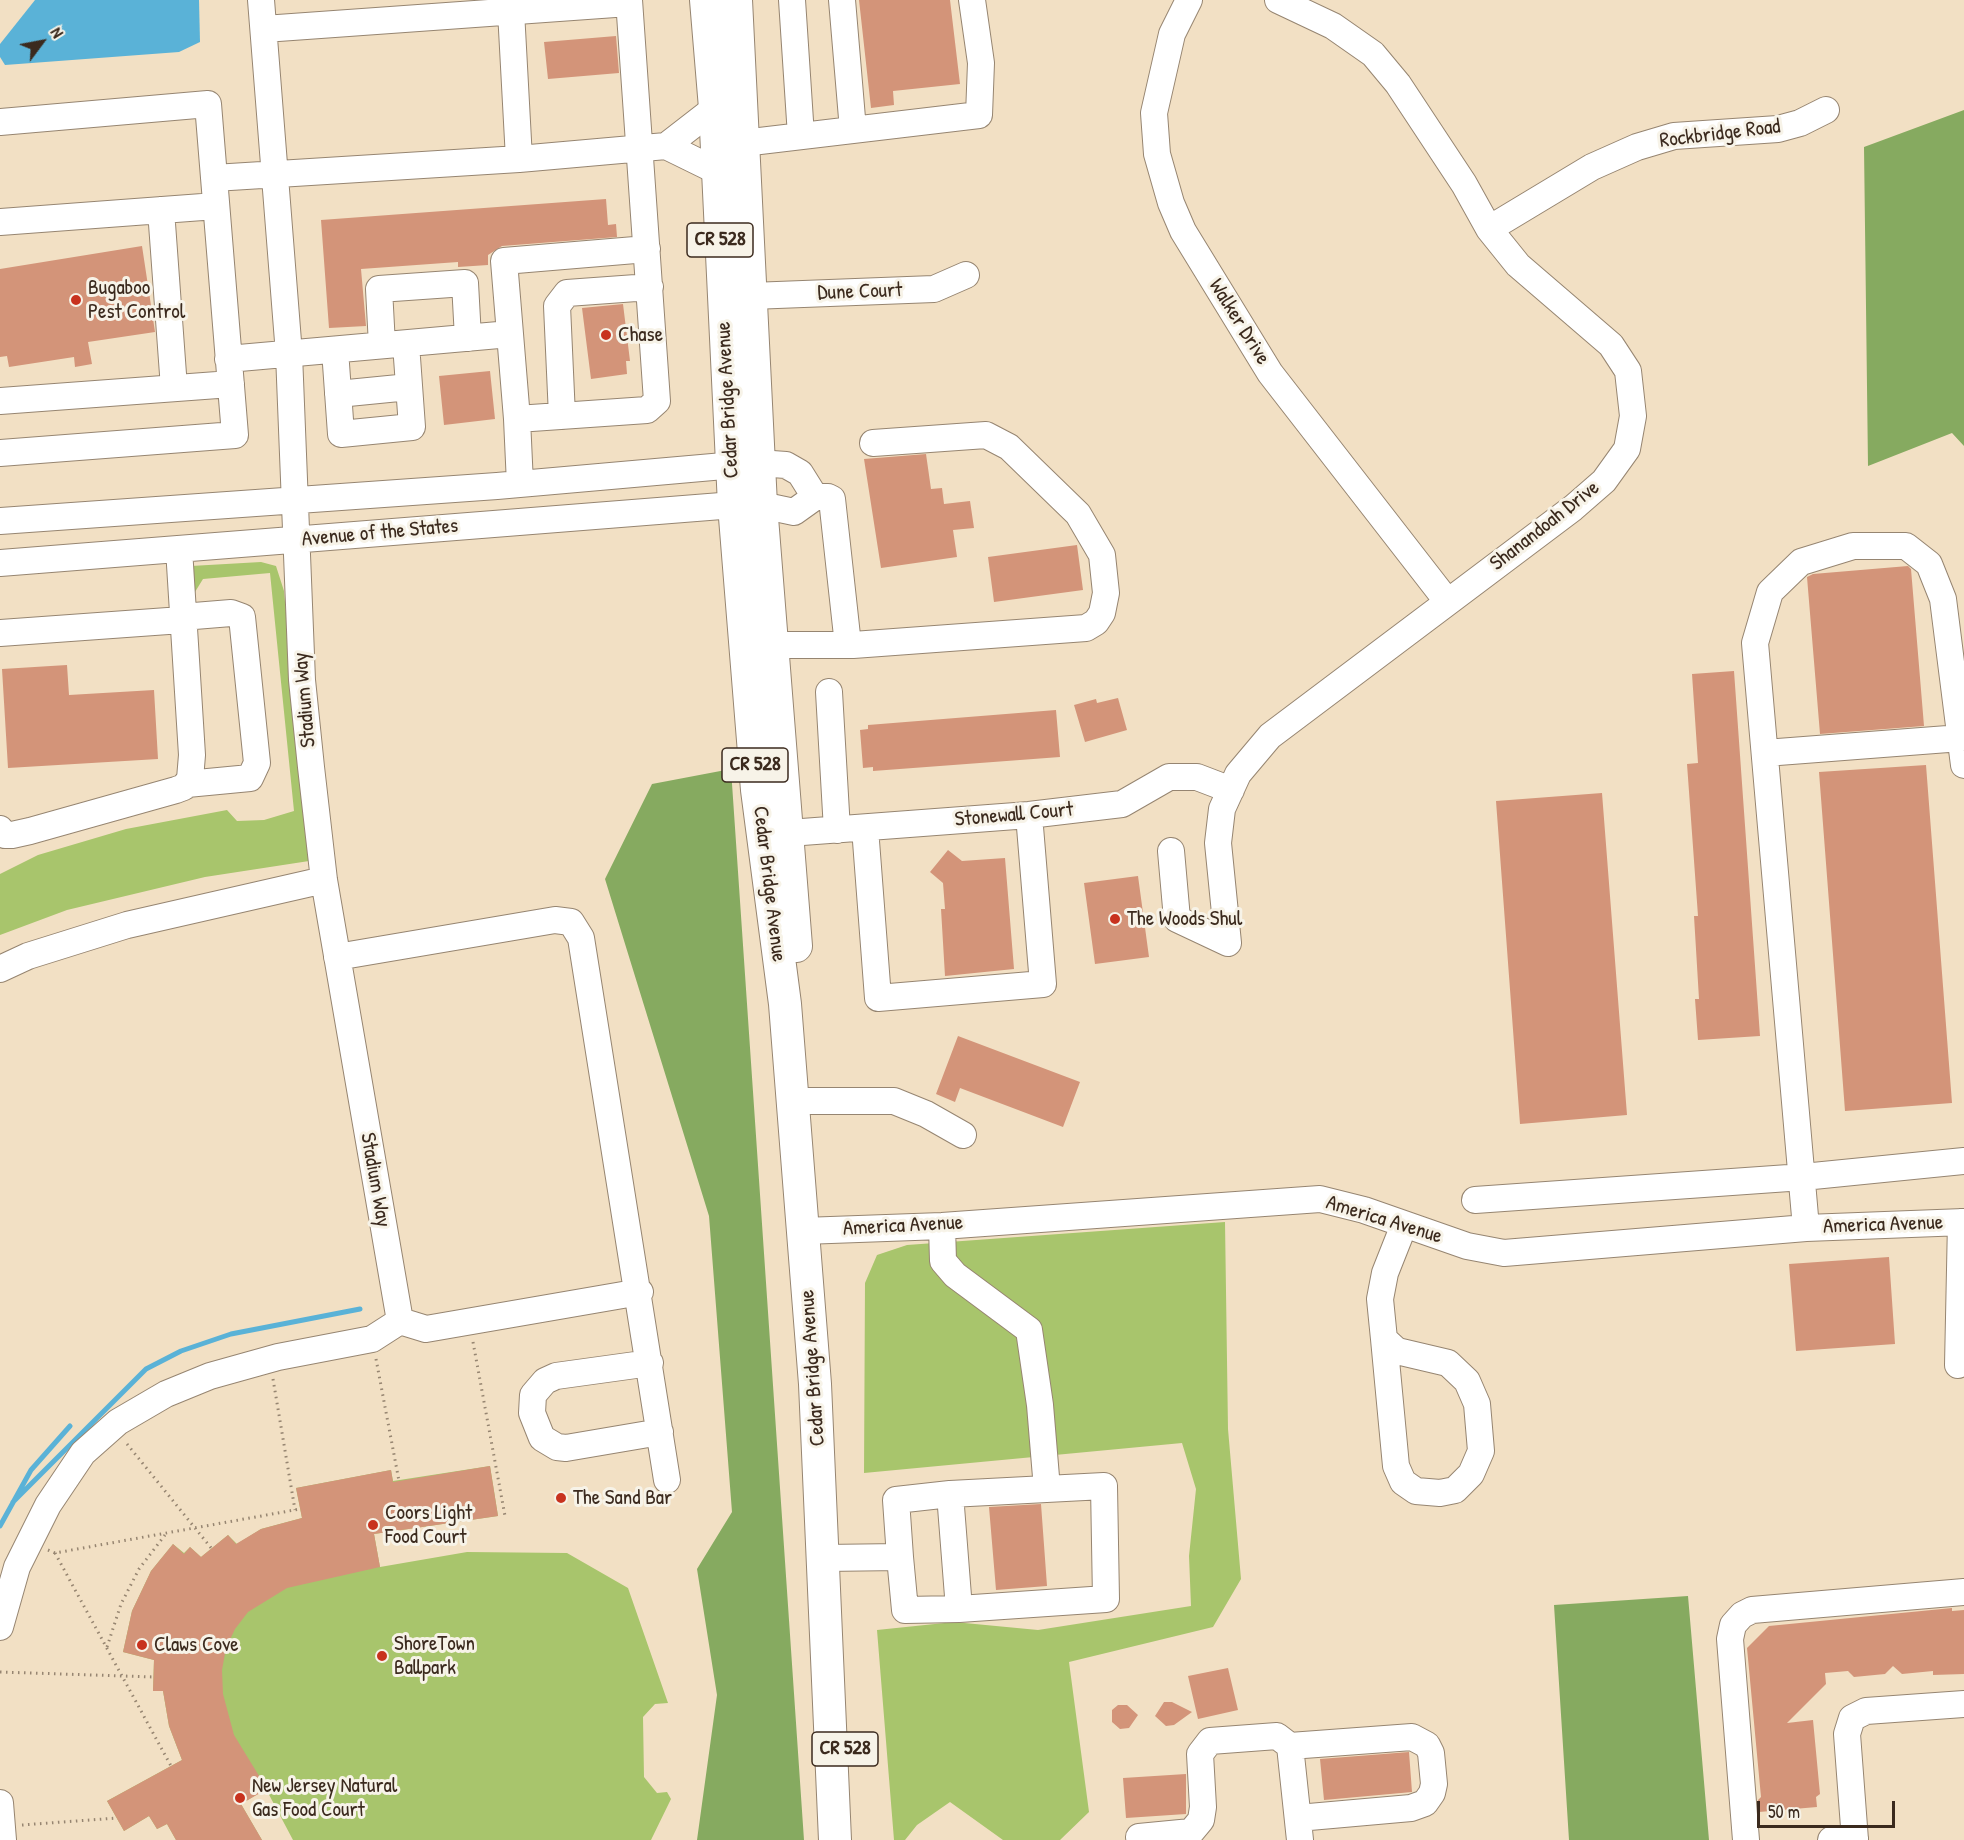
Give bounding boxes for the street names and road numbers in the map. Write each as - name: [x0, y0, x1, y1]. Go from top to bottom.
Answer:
- street label: Rockbridge Road: [1658, 114, 1782, 154]
- road number: CR 528: [687, 223, 753, 257]
- street label: Walker Drive: [1203, 275, 1275, 369]
- street label: Dune Court: [817, 278, 903, 306]
- street label: Cedar Bridge Avenue: [711, 321, 745, 479]
- street label: Shanandoah Drive: [1485, 475, 1605, 577]
- street label: Avenue of the States: [301, 514, 459, 552]
- street label: Stadium Way: [288, 651, 322, 749]
- road number: CR 528: [722, 748, 788, 782]
- street label: Stonewall Court: [954, 797, 1074, 833]
- street label: Cedar Bridge Avenue: [747, 805, 791, 963]
- street label: Stadium Way: [354, 1131, 396, 1229]
- street label: America Avenue: [1323, 1190, 1445, 1250]
- street label: America Avenue: [842, 1210, 964, 1242]
- street label: America Avenue: [1823, 1210, 1943, 1240]
- street label: Cedar Bridge Avenue: [795, 1289, 831, 1447]
- road number: CR 528: [812, 1732, 878, 1766]

